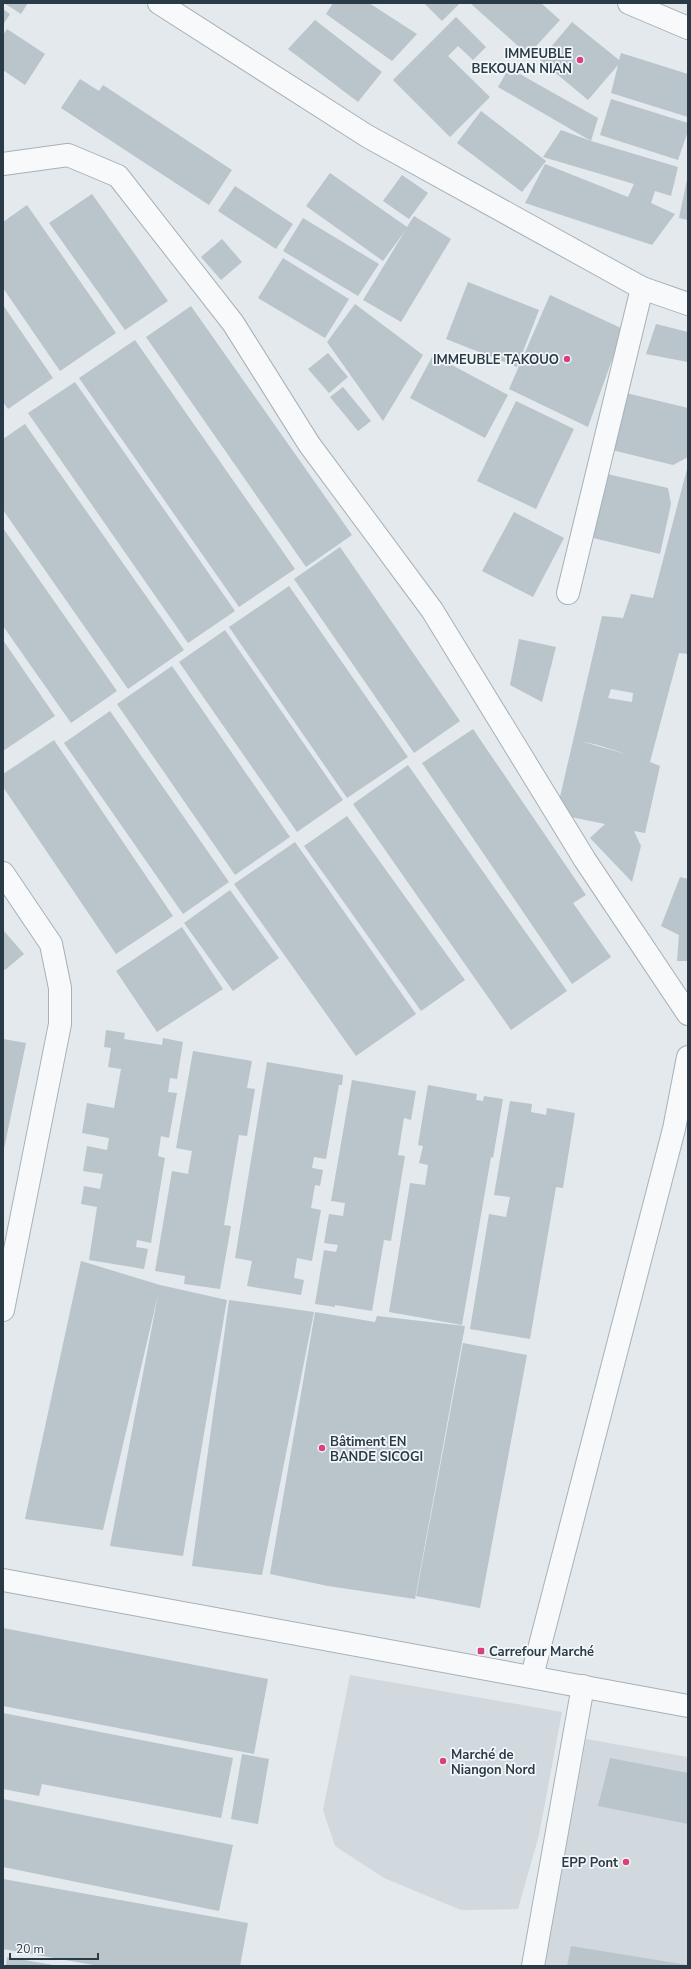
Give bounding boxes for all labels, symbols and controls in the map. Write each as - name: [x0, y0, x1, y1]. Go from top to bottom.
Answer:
- place label: IMMEUBLE BEKOUAN NIAN: [472, 45, 572, 78]
- marker: IMMEUBLE BEKOUAN NIAN: [575, 55, 585, 65]
- place label: IMMEUBLE TAKOUO: [433, 351, 559, 369]
- marker: IMMEUBLE TAKOUO: [562, 354, 572, 364]
- place label: Bâtiment EN BANDE SICOGI: [330, 1433, 423, 1466]
- marker: Bâtiment EN BANDE SICOGI: [317, 1443, 327, 1453]
- place label: Carrefour Marché: [489, 1643, 594, 1661]
- marker: Carrefour Marché: [476, 1646, 486, 1656]
- place label: Marché de Niangon Nord: [451, 1746, 535, 1779]
- marker: Marché de Niangon Nord: [438, 1756, 448, 1766]
- place label: EPP Pont: [562, 1854, 619, 1872]
- marker: EPP Pont: [621, 1857, 631, 1867]
- scale bar: [10, 1935, 98, 1961]
- text: 20 m: [16, 1941, 44, 1957]

